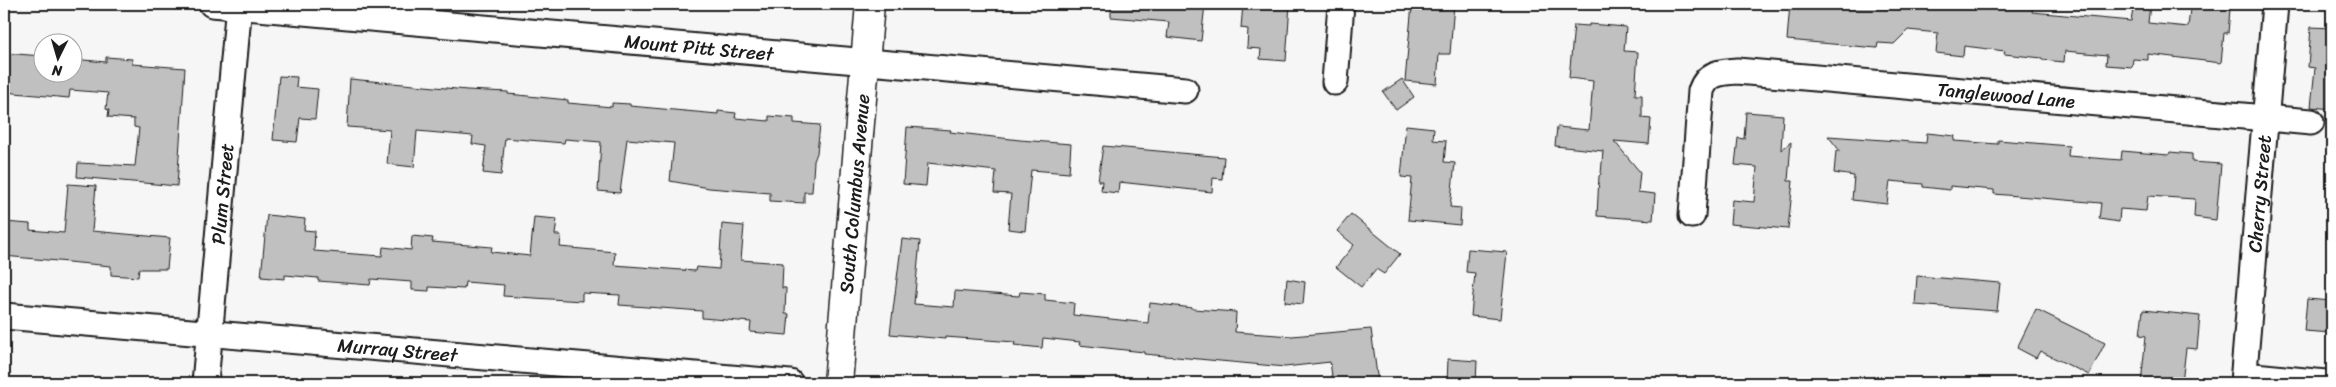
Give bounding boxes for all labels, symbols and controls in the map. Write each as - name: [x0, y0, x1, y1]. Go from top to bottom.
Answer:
- street label: Mount Pitt Street: [623, 24, 776, 70]
- north arrow: [32, 32, 82, 82]
- text: N: [51, 58, 64, 83]
- street label: Tanglewood Lane: [1936, 72, 2076, 117]
- street label: South Columbus Avenue: [829, 92, 879, 295]
- street label: Cherry Street: [2238, 134, 2280, 254]
- street label: Plum Street: [201, 142, 243, 246]
- street label: Murray Street: [336, 328, 460, 371]

